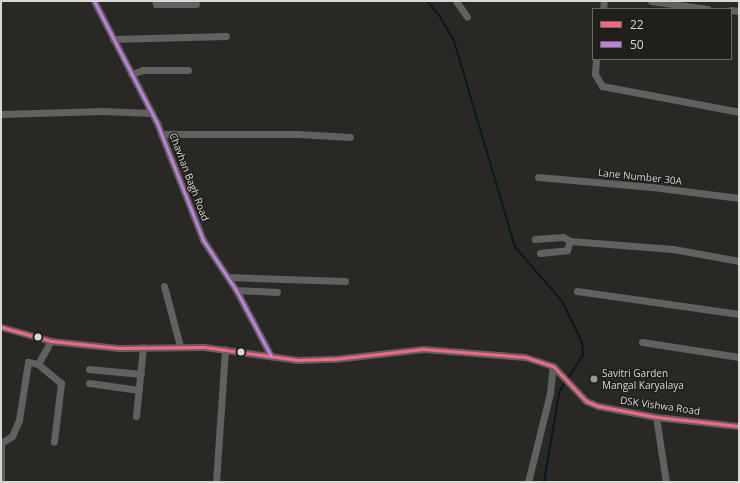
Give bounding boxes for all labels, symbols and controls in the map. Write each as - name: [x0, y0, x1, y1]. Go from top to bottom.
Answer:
- legend: [592, 8, 732, 60]
- text: 22: [630, 16, 644, 33]
- text: 50: [630, 36, 644, 53]
- street label: Chavhan Bagh Road: [167, 131, 211, 223]
- street label: Lane Number 30A: [597, 167, 683, 187]
- unlabelled marker: [33, 332, 43, 342]
- unlabelled marker: [236, 347, 246, 357]
- place label: Savitri Garden Mangal Karyalaya: [602, 367, 684, 390]
- marker: Savitri Garden Mangal Karyalaya: [589, 374, 599, 384]
- street label: DSK Vishwa Road: [619, 394, 701, 418]

